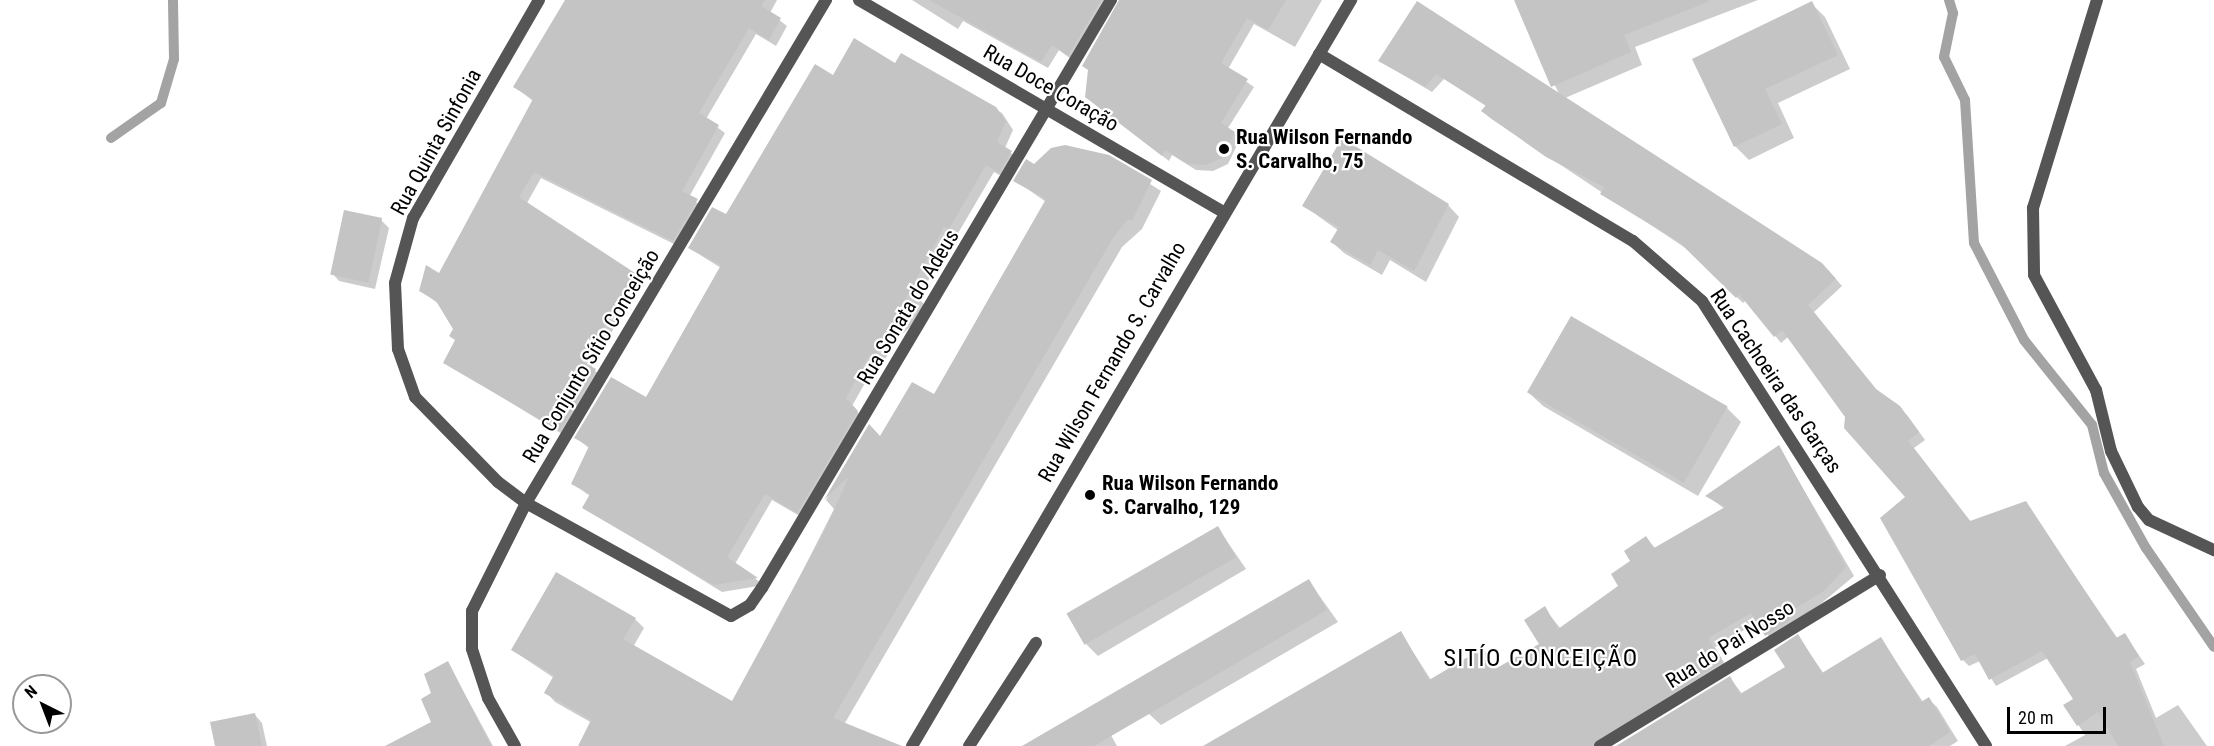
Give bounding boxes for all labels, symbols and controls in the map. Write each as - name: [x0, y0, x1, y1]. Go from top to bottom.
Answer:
- street label: Rua Doce Coração: [979, 39, 1123, 137]
- street label: Rua Quinta Sinfonia: [385, 65, 487, 219]
- place label: Rua Wilson Fernando S. Carvalho, 75: [1236, 124, 1412, 174]
- marker: Rua Wilson Fernando S. Carvalho, 75: [1217, 142, 1231, 156]
- street label: Rua Sonata do Adeus: [852, 225, 964, 389]
- street label: Rua Wilson Fernando S. Carvalho: [1033, 237, 1191, 487]
- street label: Rua Conjunto Sítio Conceição: [517, 245, 665, 467]
- street label: Rua Cachoeira das Garças: [1705, 284, 1847, 478]
- place label: Rua Wilson Fernando S. Carvalho, 129: [1102, 470, 1278, 520]
- marker: Rua Wilson Fernando S. Carvalho, 129: [1083, 488, 1097, 502]
- street label: Rua do Pai Nosso: [1661, 595, 1799, 693]
- district label: SITÍO CONCEIÇÃO: [1443, 645, 1639, 673]
- north arrow: [12, 674, 72, 734]
- text: N: [21, 681, 41, 702]
- scale bar: [2010, 695, 2109, 733]
- text: 20 m: [2018, 707, 2053, 728]

